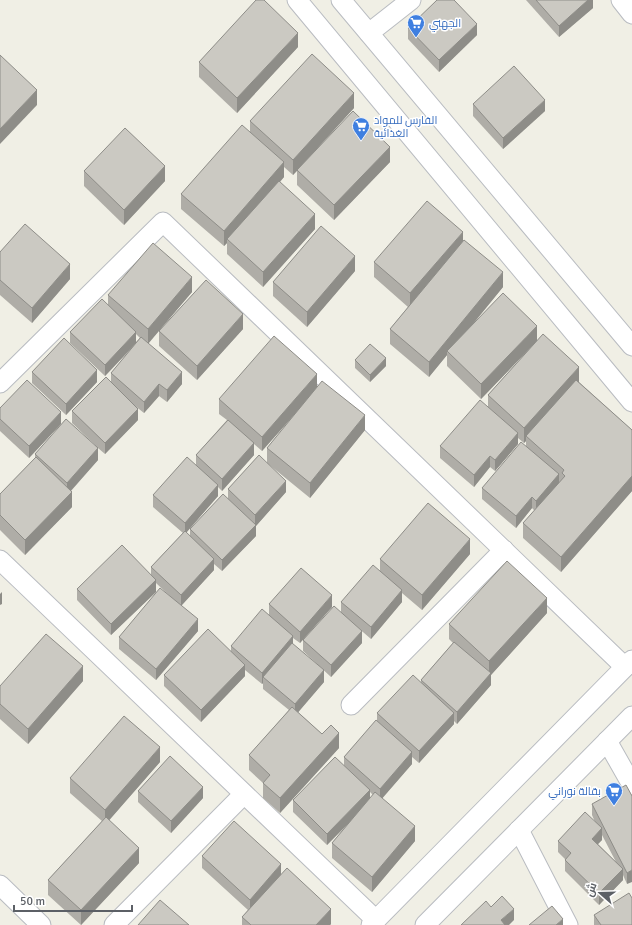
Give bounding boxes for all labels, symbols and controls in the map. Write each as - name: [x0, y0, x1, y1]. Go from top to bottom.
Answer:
- supermarket icon: الجهني: [406, 13, 426, 38]
- place label: الجهني: [429, 17, 461, 32]
- place label: الفارس للمواد الغذائية: [374, 114, 437, 140]
- supermarket icon: الفارس للمواد الغذائية: [351, 116, 371, 141]
- supermarket icon: بقالة نوراني: [604, 781, 624, 806]
- place label: بقالة نوراني: [548, 785, 601, 800]
- north arrow: [580, 873, 620, 913]
- text: ش: [583, 881, 600, 899]
- scale bar: [14, 887, 132, 913]
- text: 50 m: [20, 894, 45, 909]

